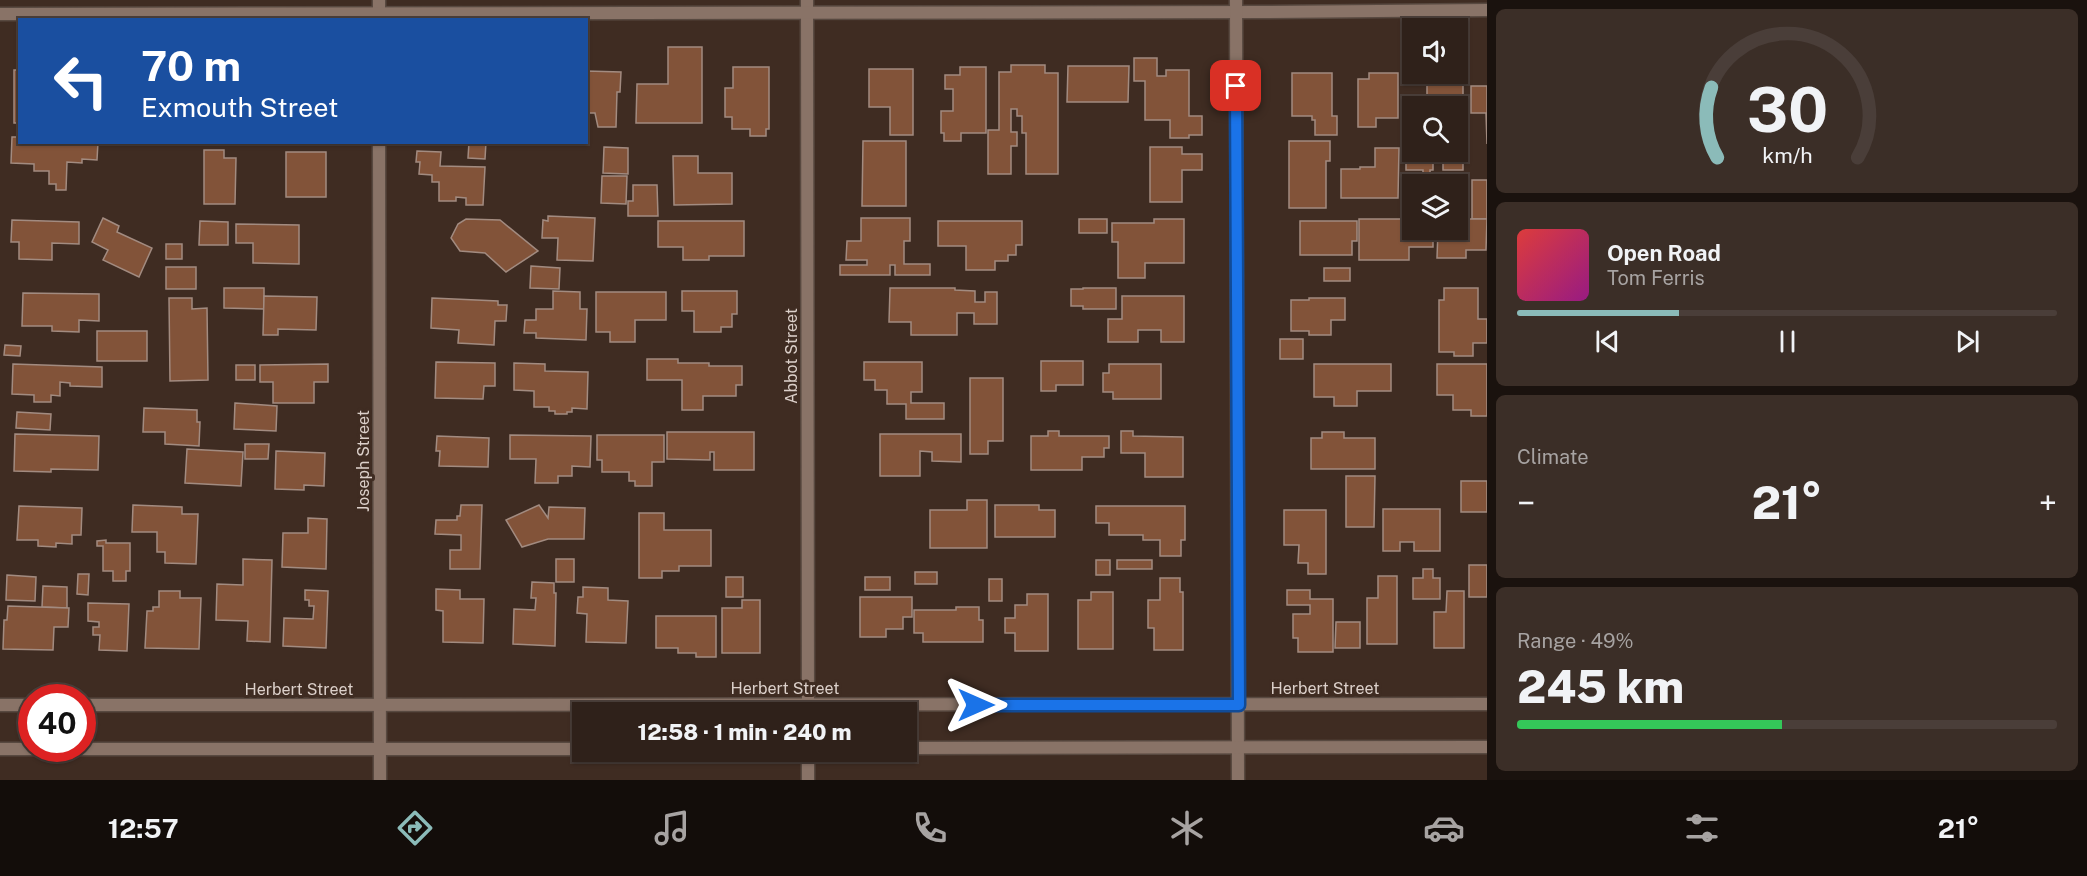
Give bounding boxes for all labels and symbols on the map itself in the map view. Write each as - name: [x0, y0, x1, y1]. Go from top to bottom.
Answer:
- pin: [1210, 60, 1261, 111]
- street label: Abbot Street: [782, 308, 801, 404]
- street label: Joseph Street: [354, 410, 373, 512]
- position arrow: [944, 673, 1008, 737]
- street label: Herbert Street: [731, 679, 839, 698]
- street label: Herbert Street: [1271, 679, 1379, 698]
- street label: Herbert Street: [245, 680, 353, 699]
- speed limit sign: 40: [18, 684, 96, 762]

